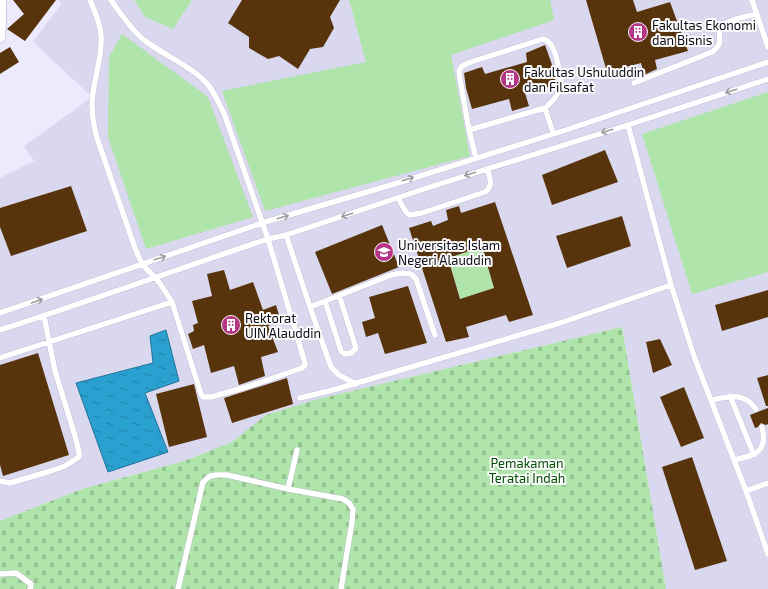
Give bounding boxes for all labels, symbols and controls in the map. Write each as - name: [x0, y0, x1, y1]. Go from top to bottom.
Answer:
- place label: Fakultas Ekonomi dan Bisnis: [652, 17, 756, 48]
- building icon: Fakultas Ekonomi dan Bisnis: [627, 21, 649, 43]
- place label: Fakultas Ushuluddin dan Filsafat: [524, 64, 644, 95]
- building icon: Fakultas Ushuluddin dan Filsafat: [499, 68, 521, 90]
- one-way arrow: [725, 88, 738, 95]
- one-way arrow: [601, 128, 614, 135]
- one-way arrow: [464, 171, 477, 178]
- one-way arrow: [401, 175, 414, 182]
- one-way arrow: [340, 212, 353, 219]
- one-way arrow: [276, 213, 289, 220]
- place label: Universitas Islam Negeri Alauddin: [398, 237, 500, 268]
- school or university icon: Universitas Islam Negeri Alauddin: [373, 241, 395, 263]
- one-way arrow: [153, 254, 166, 261]
- one-way arrow: [31, 296, 43, 304]
- place label: Rektorat UIN Alauddin: [245, 310, 321, 341]
- building icon: Rektorat UIN Alauddin: [220, 314, 242, 336]
- park label: Pemakaman Teratai Indah: [489, 455, 565, 486]

